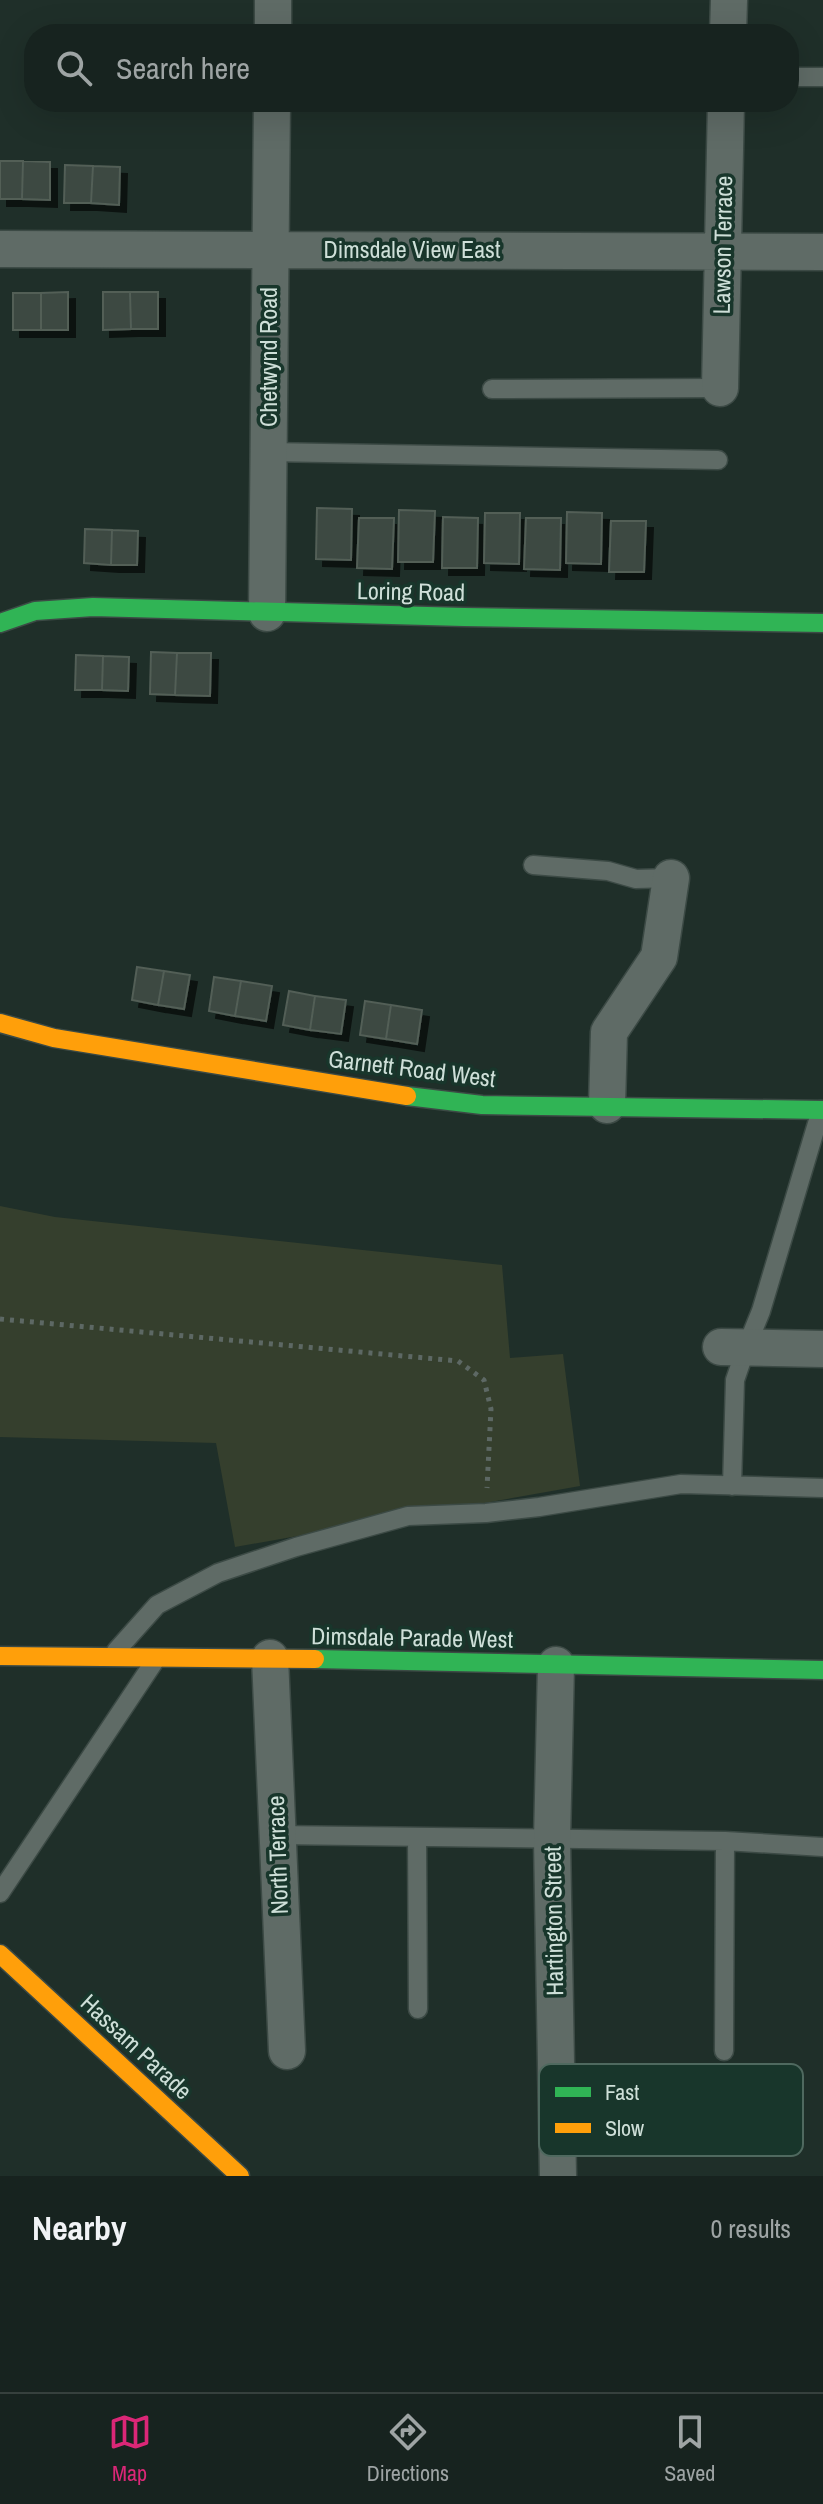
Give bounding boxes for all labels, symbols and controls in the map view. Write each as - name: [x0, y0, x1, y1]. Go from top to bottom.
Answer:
- search box: [24, 24, 799, 112]
- icon: search: [52, 46, 96, 90]
- text: Search here: [116, 48, 250, 88]
- street label: Lawson Terrace: [705, 175, 739, 315]
- street label: Dimsdale View East: [324, 233, 501, 265]
- street label: Chetwynd Road: [252, 287, 284, 427]
- street label: Loring Road: [357, 574, 465, 608]
- street label: Garnett Road West: [327, 1042, 498, 1094]
- street label: Dimsdale Parade West: [311, 1619, 514, 1655]
- street label: North Terrace: [259, 1795, 295, 1915]
- street label: Hartington Street: [536, 1845, 570, 1996]
- street label: Hassam Parade: [74, 1986, 199, 2106]
- legend: [539, 2064, 803, 2156]
- text: Fast: [605, 2077, 639, 2107]
- text: Slow: [605, 2113, 644, 2143]
- text: Nearby: [32, 2205, 127, 2251]
- text: 0 results: [710, 2211, 791, 2246]
- tab: Map: [108, 2410, 152, 2488]
- tab: Directions: [367, 2410, 449, 2488]
- tab: Saved: [664, 2410, 715, 2488]

